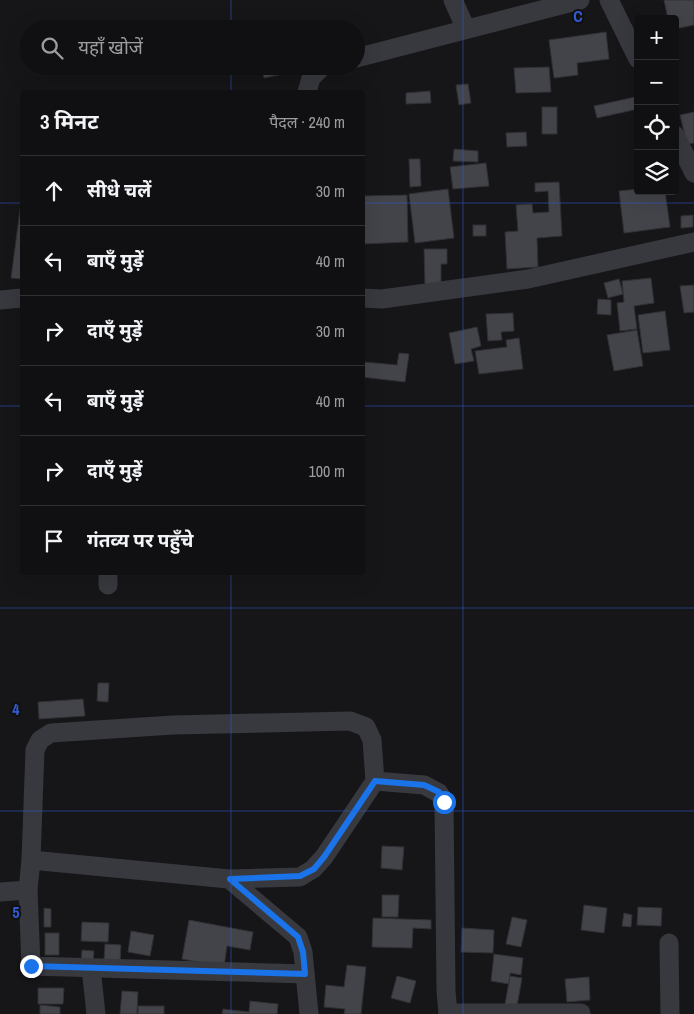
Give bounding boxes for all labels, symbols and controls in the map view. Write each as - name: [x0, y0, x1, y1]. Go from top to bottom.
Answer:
- text: C: [573, 5, 583, 27]
- map controls: [634, 15, 679, 195]
- button: +: [634, 15, 679, 60]
- search box: [20, 20, 365, 75]
- icon: search: [38, 34, 66, 62]
- text: यहाँ खोजें: [78, 34, 143, 60]
- button: −: [634, 60, 679, 105]
- button: locate: [634, 105, 679, 150]
- text: 3 मिनट: [40, 107, 98, 136]
- text: पैदल · 240 m: [269, 111, 345, 133]
- button: layers: [634, 150, 679, 195]
- icon: ahead: [40, 177, 68, 205]
- text: सीधे चलें: [87, 177, 151, 203]
- text: 30 m: [316, 180, 345, 202]
- icon: left: [40, 247, 68, 275]
- text: बाएँ मुड़ें: [87, 247, 143, 273]
- text: 40 m: [316, 250, 345, 272]
- icon: right: [40, 317, 68, 345]
- text: दाएँ मुड़ें: [87, 317, 142, 343]
- text: 30 m: [316, 320, 345, 342]
- icon: left: [40, 387, 68, 415]
- text: बाएँ मुड़ें: [87, 387, 143, 413]
- text: 40 m: [316, 390, 345, 412]
- icon: right: [40, 457, 68, 485]
- text: दाएँ मुड़ें: [87, 457, 142, 483]
- text: 100 m: [309, 460, 345, 482]
- icon: arrive: [40, 527, 68, 555]
- text: गंतव्य पर पहुँचे: [87, 527, 193, 553]
- text: 4: [12, 698, 20, 720]
- route start: [433, 791, 456, 814]
- text: 5: [12, 901, 20, 923]
- route end: [20, 955, 43, 978]

